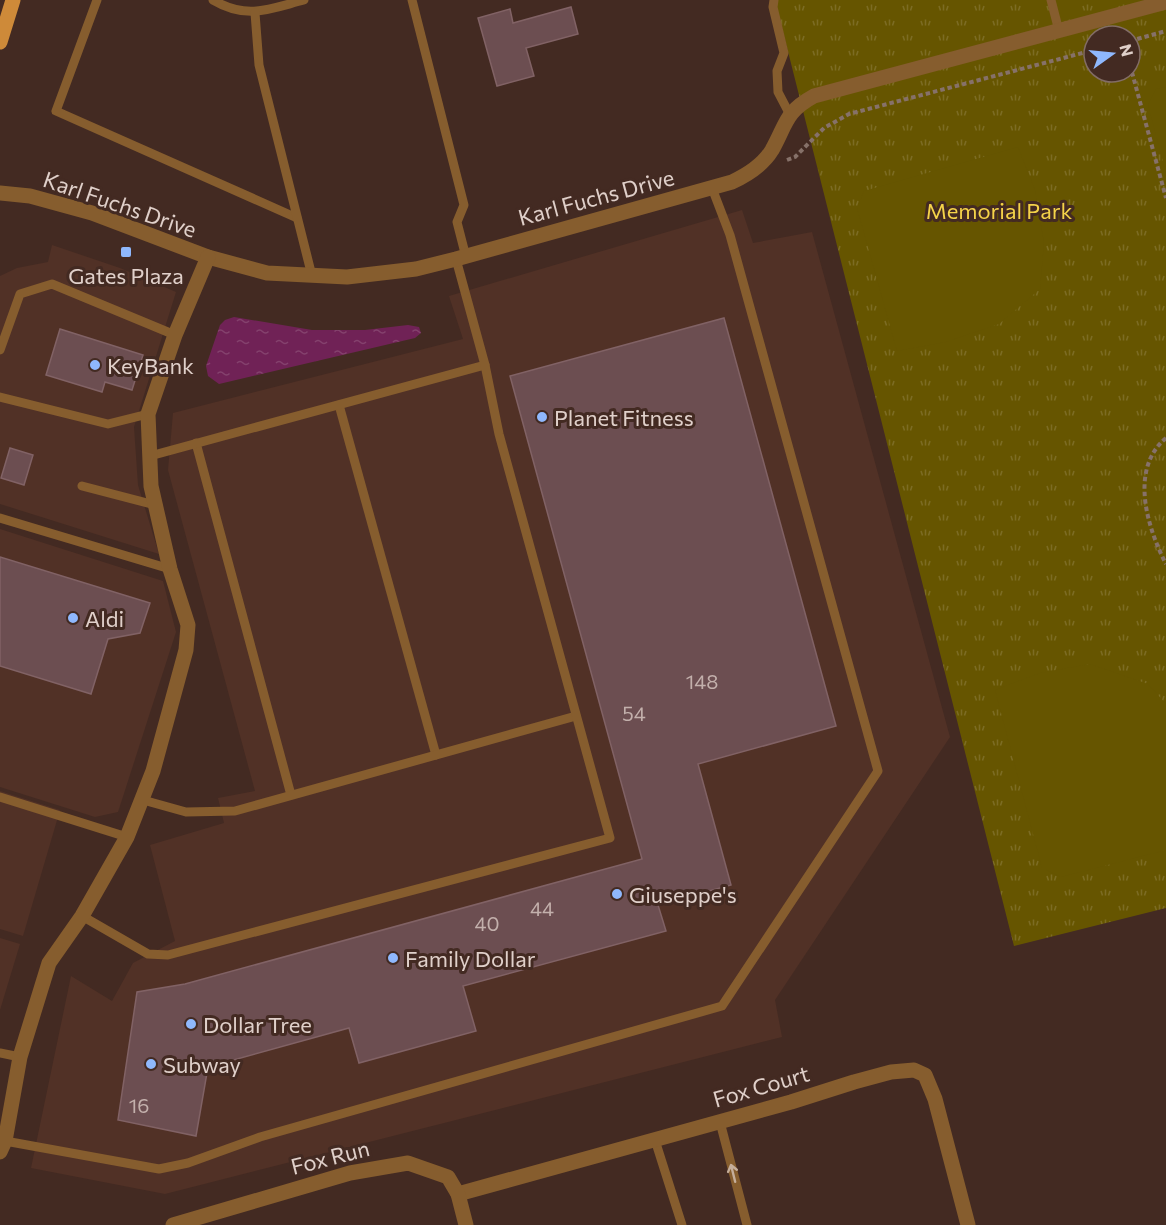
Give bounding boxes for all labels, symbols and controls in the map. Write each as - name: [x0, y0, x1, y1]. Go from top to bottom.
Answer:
- north arrow: [1082, 24, 1142, 84]
- text: N: [1116, 42, 1138, 58]
- street label: Karl Fuchs Drive: [515, 163, 677, 231]
- street label: Karl Fuchs Drive: [40, 165, 200, 243]
- park label: Memorial Park: [926, 197, 1072, 224]
- marker: Gates Plaza: [119, 245, 133, 259]
- place label: Gates Plaza: [68, 262, 184, 289]
- place label: KeyBank: [107, 352, 194, 379]
- marker: KeyBank: [88, 358, 102, 372]
- place label: Planet Fitness: [554, 404, 694, 431]
- marker: Planet Fitness: [535, 410, 549, 424]
- place label: Aldi: [85, 605, 124, 632]
- marker: Aldi: [66, 611, 80, 625]
- house number: 148: [686, 669, 718, 693]
- house number: 54: [622, 701, 646, 725]
- place label: Giuseppe's: [629, 881, 737, 908]
- marker: Giuseppe's: [610, 887, 624, 901]
- house number: 44: [530, 896, 554, 920]
- house number: 40: [474, 911, 500, 935]
- place label: Family Dollar: [405, 945, 536, 972]
- marker: Family Dollar: [386, 951, 400, 965]
- place label: Dollar Tree: [203, 1011, 312, 1038]
- marker: Dollar Tree: [184, 1017, 198, 1031]
- place label: Subway: [163, 1051, 241, 1078]
- marker: Subway: [144, 1057, 158, 1071]
- street label: Fox Court: [710, 1059, 812, 1113]
- house number: 16: [129, 1093, 149, 1117]
- street label: Fox Run: [288, 1134, 372, 1180]
- one-way arrow: [727, 1164, 739, 1183]

